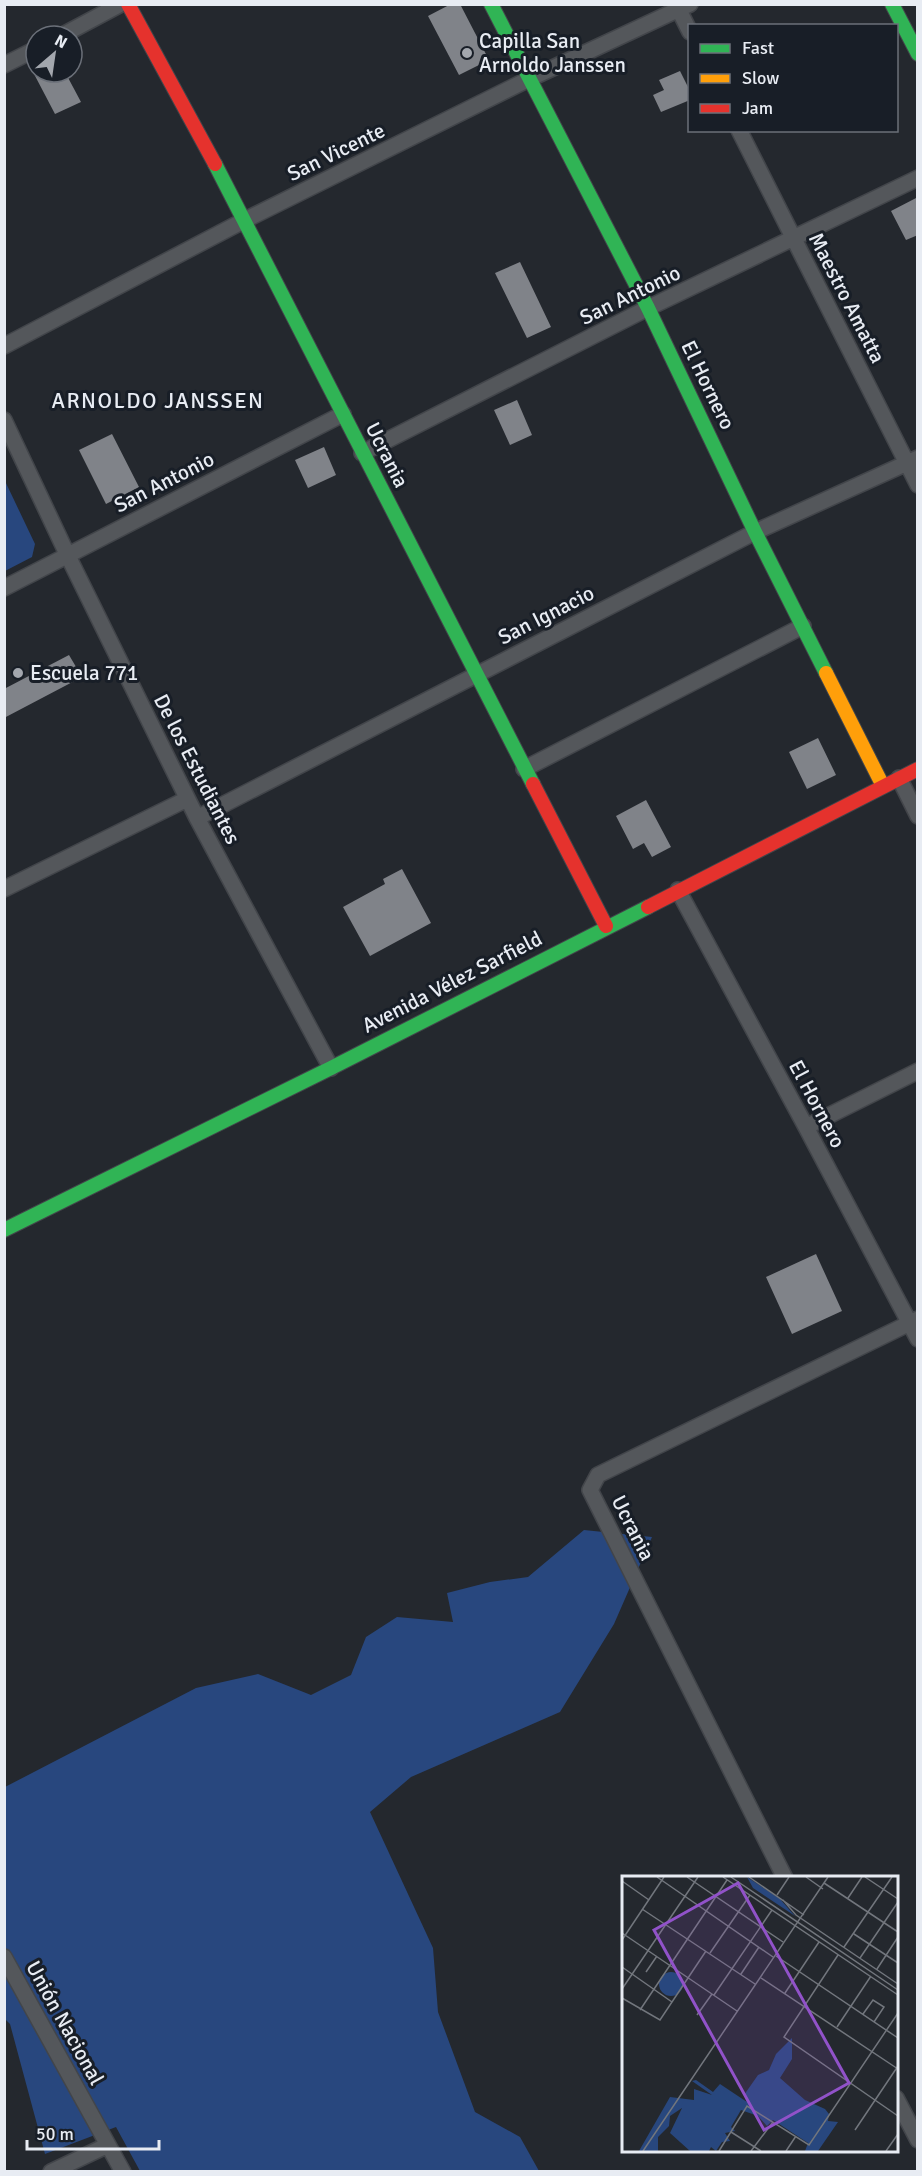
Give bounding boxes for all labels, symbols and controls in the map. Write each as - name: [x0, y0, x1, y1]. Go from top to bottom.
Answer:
- north arrow: [24, 24, 84, 84]
- legend: [688, 24, 898, 132]
- place label: Capilla San Arnoldo Janssen: [479, 28, 626, 78]
- text: N: [51, 30, 71, 53]
- text: Fast: [742, 37, 774, 59]
- marker: Capilla San Arnoldo Janssen: [460, 46, 474, 60]
- text: Slow: [742, 67, 779, 89]
- text: Jam: [742, 97, 773, 119]
- street label: San Vicente: [283, 117, 389, 187]
- street label: Maestro Amatta: [803, 228, 891, 368]
- street label: San Antonio: [575, 259, 685, 331]
- street label: El Hornero: [675, 336, 741, 434]
- district label: ARNOLDO JANSSEN: [51, 387, 265, 414]
- street label: Ucrania: [360, 418, 414, 492]
- street label: San Antonio: [110, 446, 218, 518]
- street label: San Ignacio: [494, 580, 598, 650]
- place label: Escuela 771: [30, 660, 138, 686]
- marker: Escuela 771: [11, 666, 25, 680]
- street label: De los Estudiantes: [148, 690, 246, 848]
- street label: Avenida Vélez Sarfield: [358, 925, 546, 1039]
- street label: El Hornero: [783, 1056, 851, 1152]
- street label: Ucrania: [606, 1491, 660, 1565]
- inset map: [622, 1876, 898, 2152]
- street label: Unión Nacional: [20, 1956, 110, 2090]
- scale bar: [27, 2113, 159, 2151]
- text: 50 m: [36, 2123, 74, 2145]

